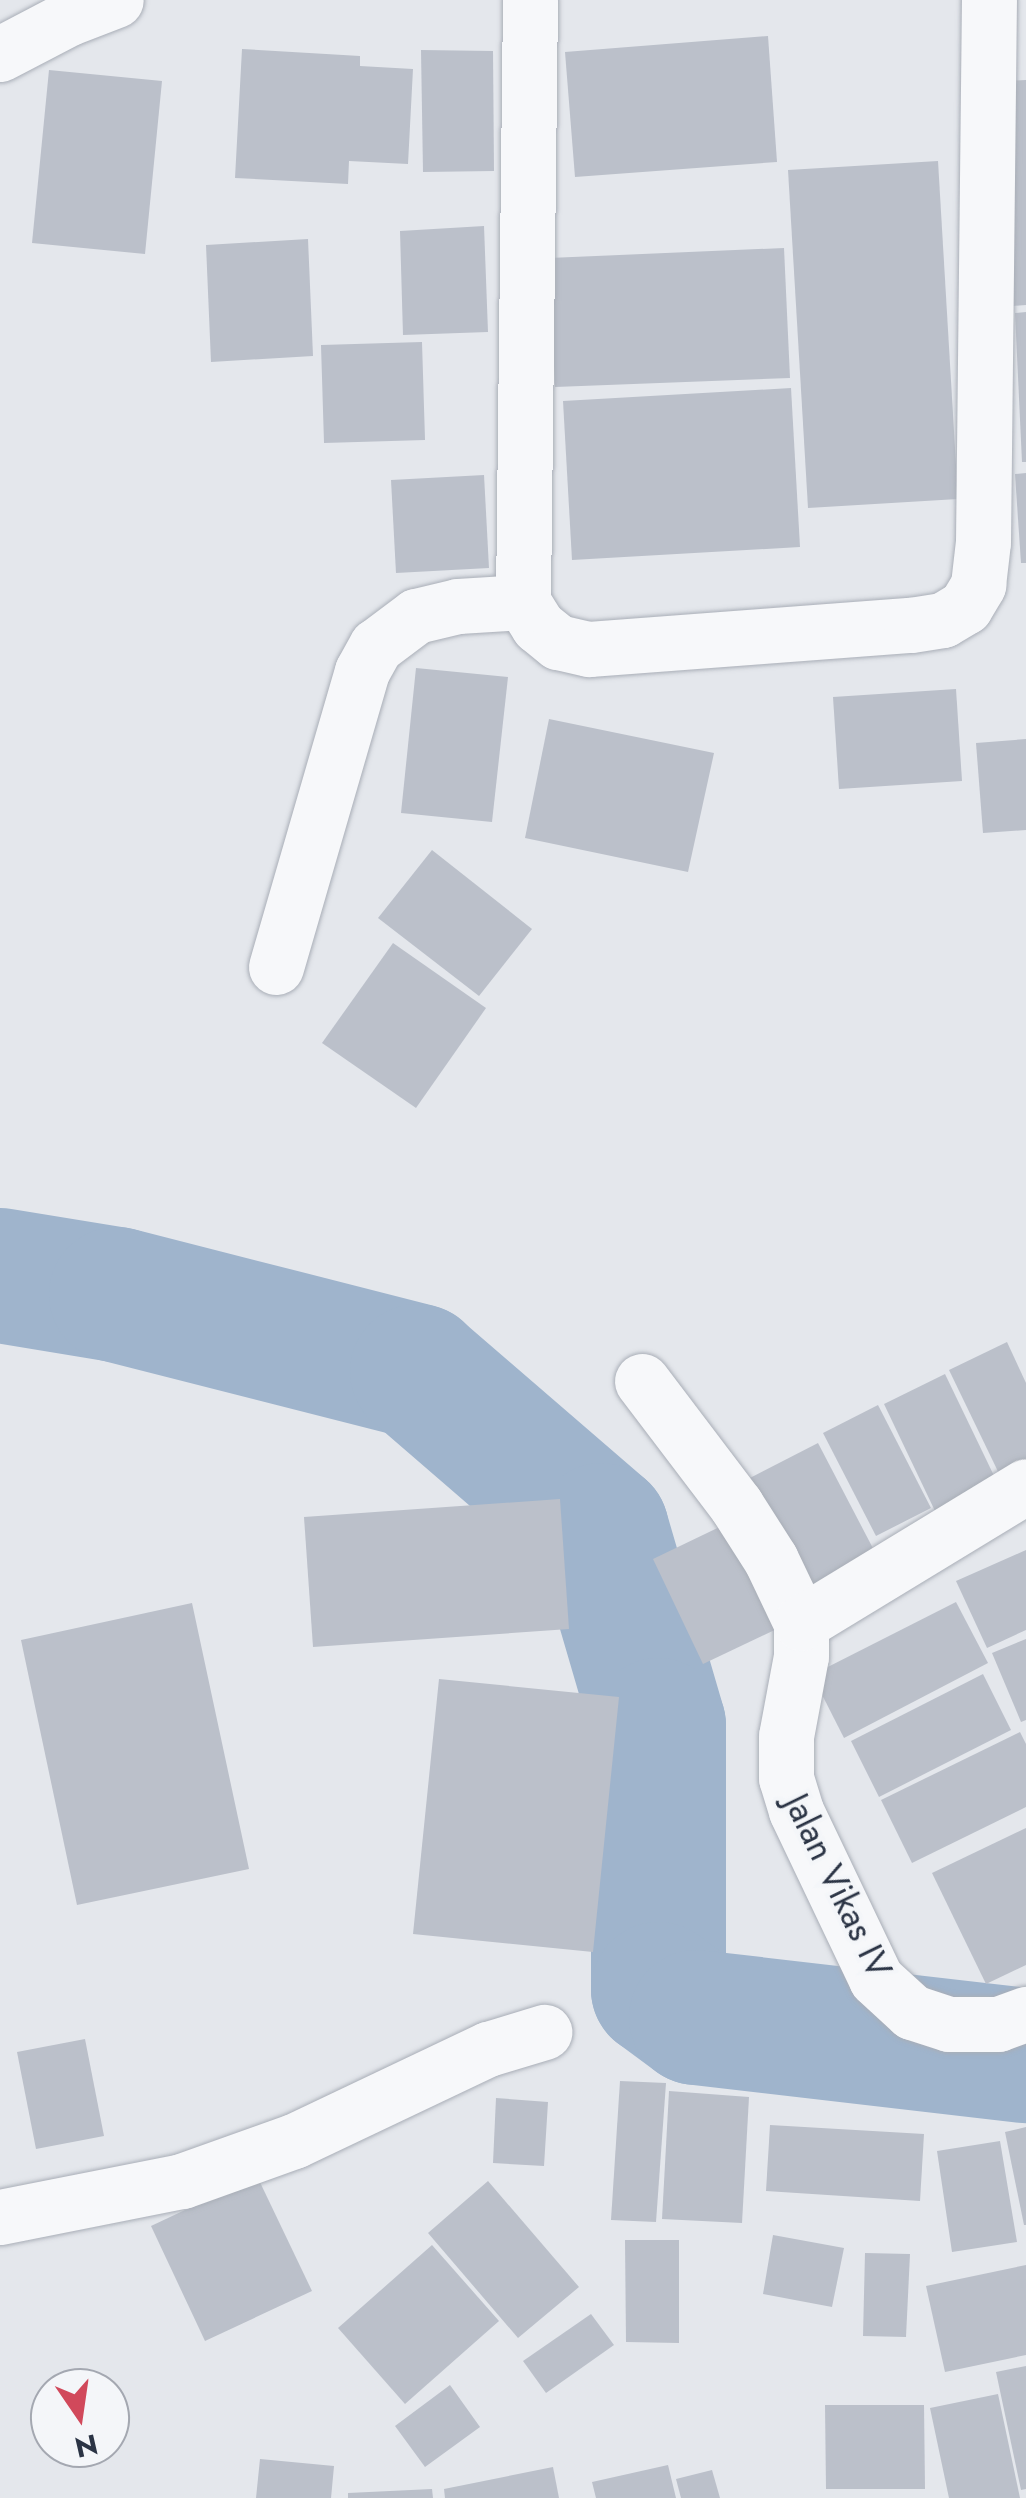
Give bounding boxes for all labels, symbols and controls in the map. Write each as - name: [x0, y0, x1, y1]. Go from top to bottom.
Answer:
- street label: Jalan Vikas IV: [775, 1787, 901, 1985]
- north arrow: [30, 2368, 130, 2468]
- text: N: [71, 2423, 102, 2468]

